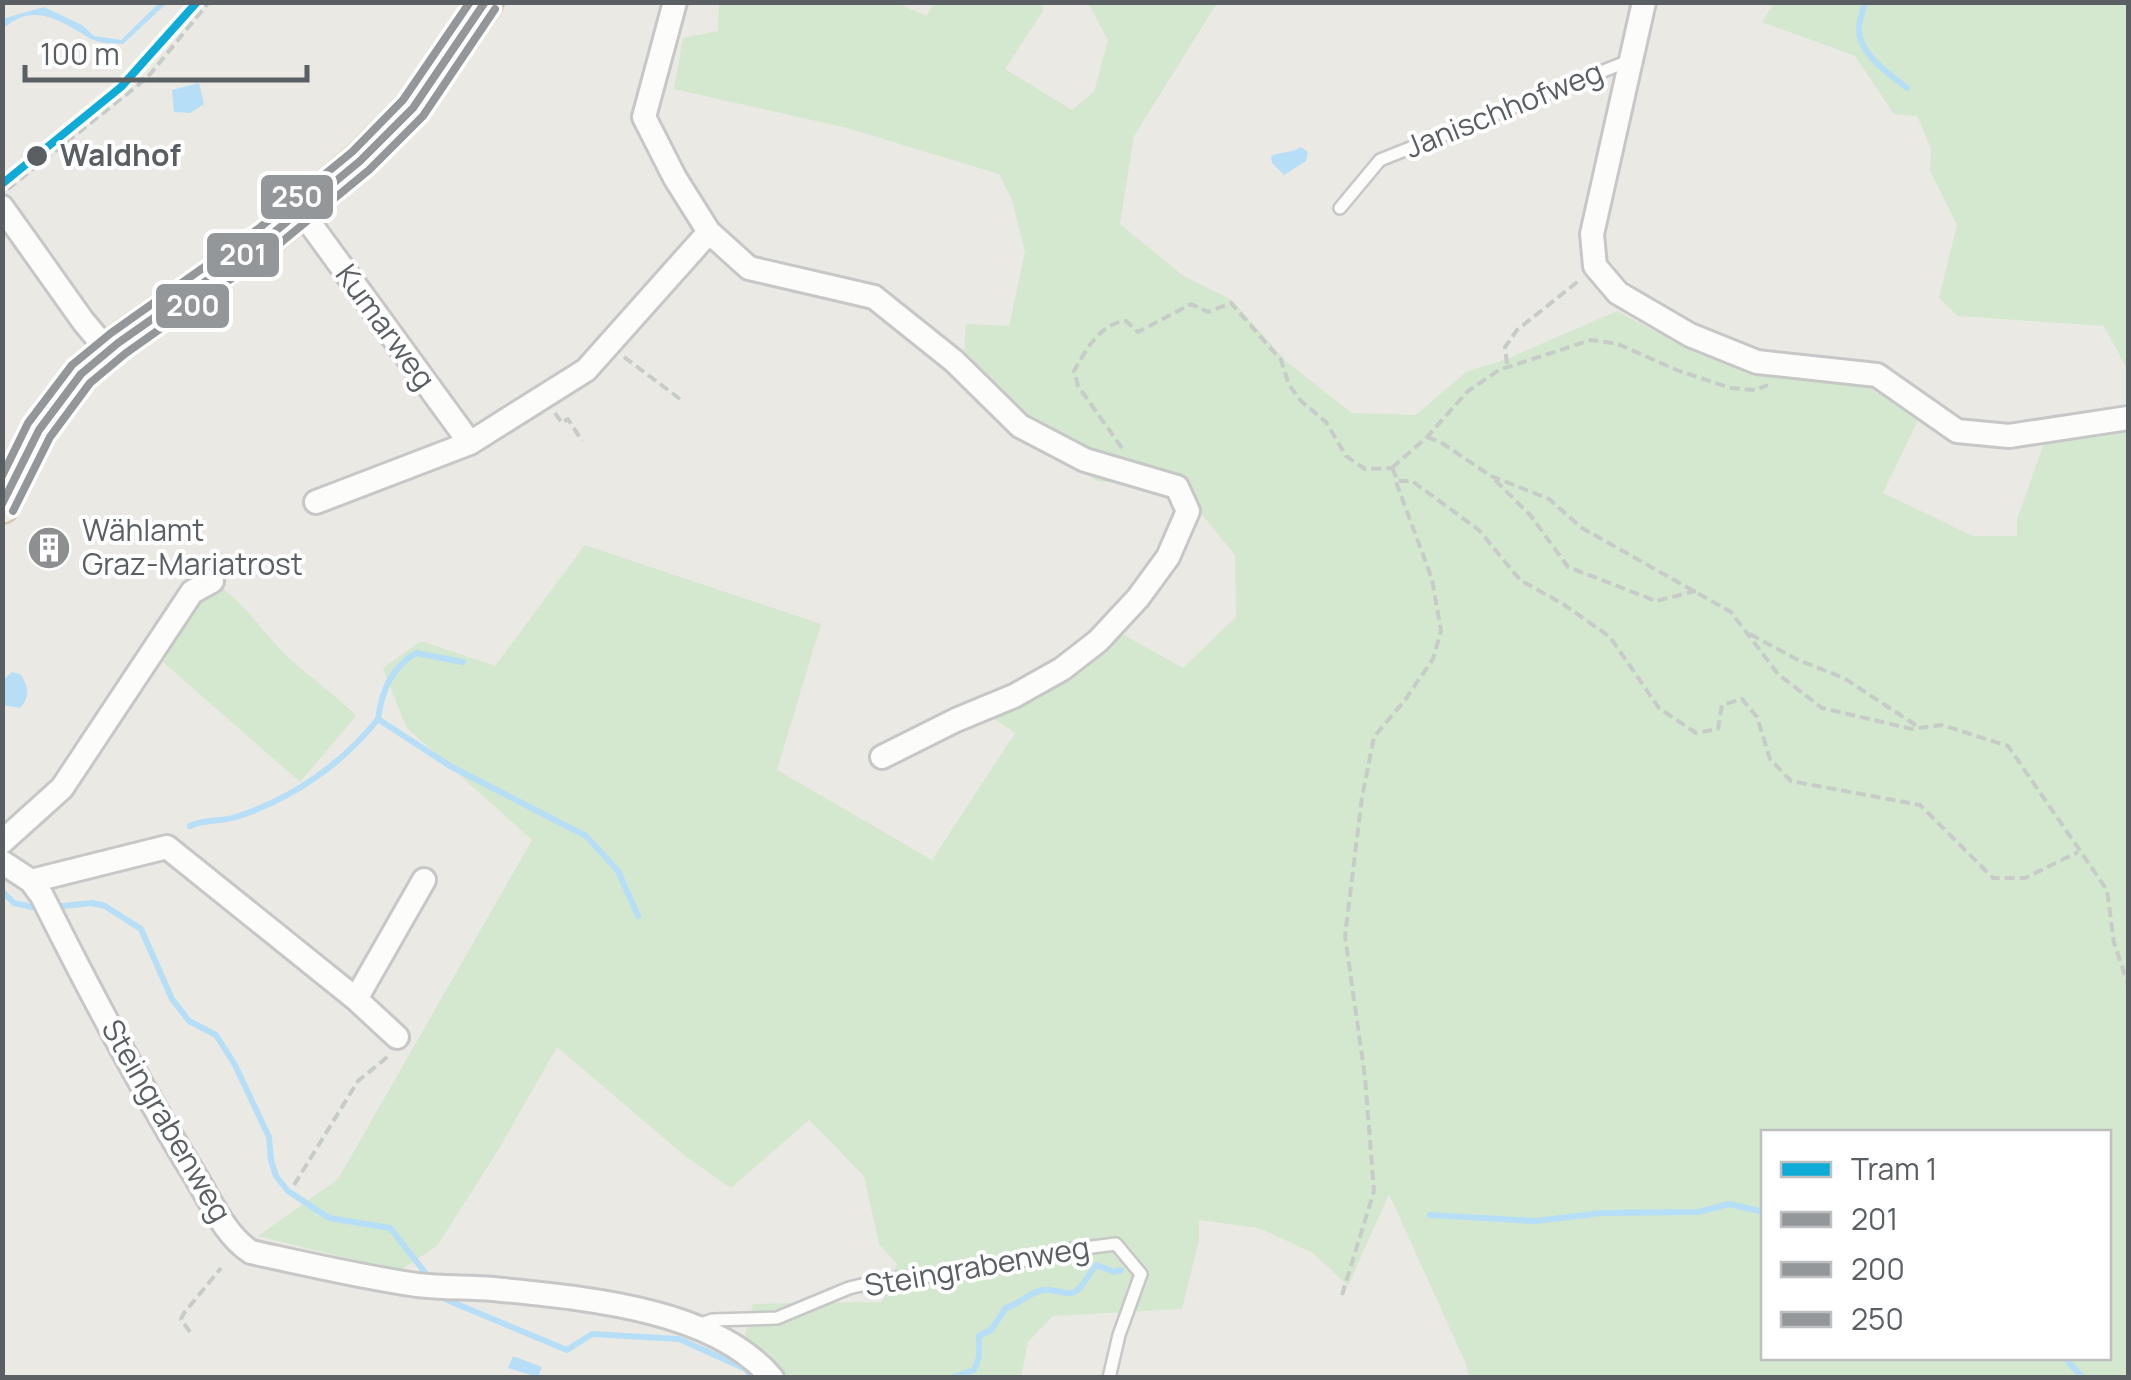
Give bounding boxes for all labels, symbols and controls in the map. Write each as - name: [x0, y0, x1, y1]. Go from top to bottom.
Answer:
- scale bar: [25, 20, 308, 82]
- text: 100 m: [40, 33, 120, 74]
- street label: Janischhofweg: [1399, 50, 1608, 167]
- place label: Waldhof: [60, 134, 181, 175]
- marker: Waldhof: [24, 143, 50, 169]
- line badge: 250: [259, 173, 335, 221]
- text: 250: [271, 177, 323, 215]
- line badge: 201: [205, 231, 281, 279]
- text: 201: [219, 235, 267, 273]
- street label: Kumarweg: [327, 255, 445, 397]
- line badge: 200: [154, 282, 231, 330]
- text: 200: [166, 286, 220, 324]
- place label: Wählamt Graz-Mariatrost: [82, 509, 303, 584]
- building icon: Wählamt Graz-Mariatrost: [26, 525, 72, 571]
- street label: Steingrabenweg: [93, 1012, 242, 1229]
- legend: [1761, 1130, 2111, 1360]
- text: Tram 1: [1851, 1148, 1937, 1189]
- text: 201: [1851, 1198, 1898, 1239]
- street label: Steingrabenweg: [861, 1226, 1092, 1305]
- text: 200: [1851, 1248, 1905, 1289]
- text: 250: [1851, 1298, 1904, 1339]

